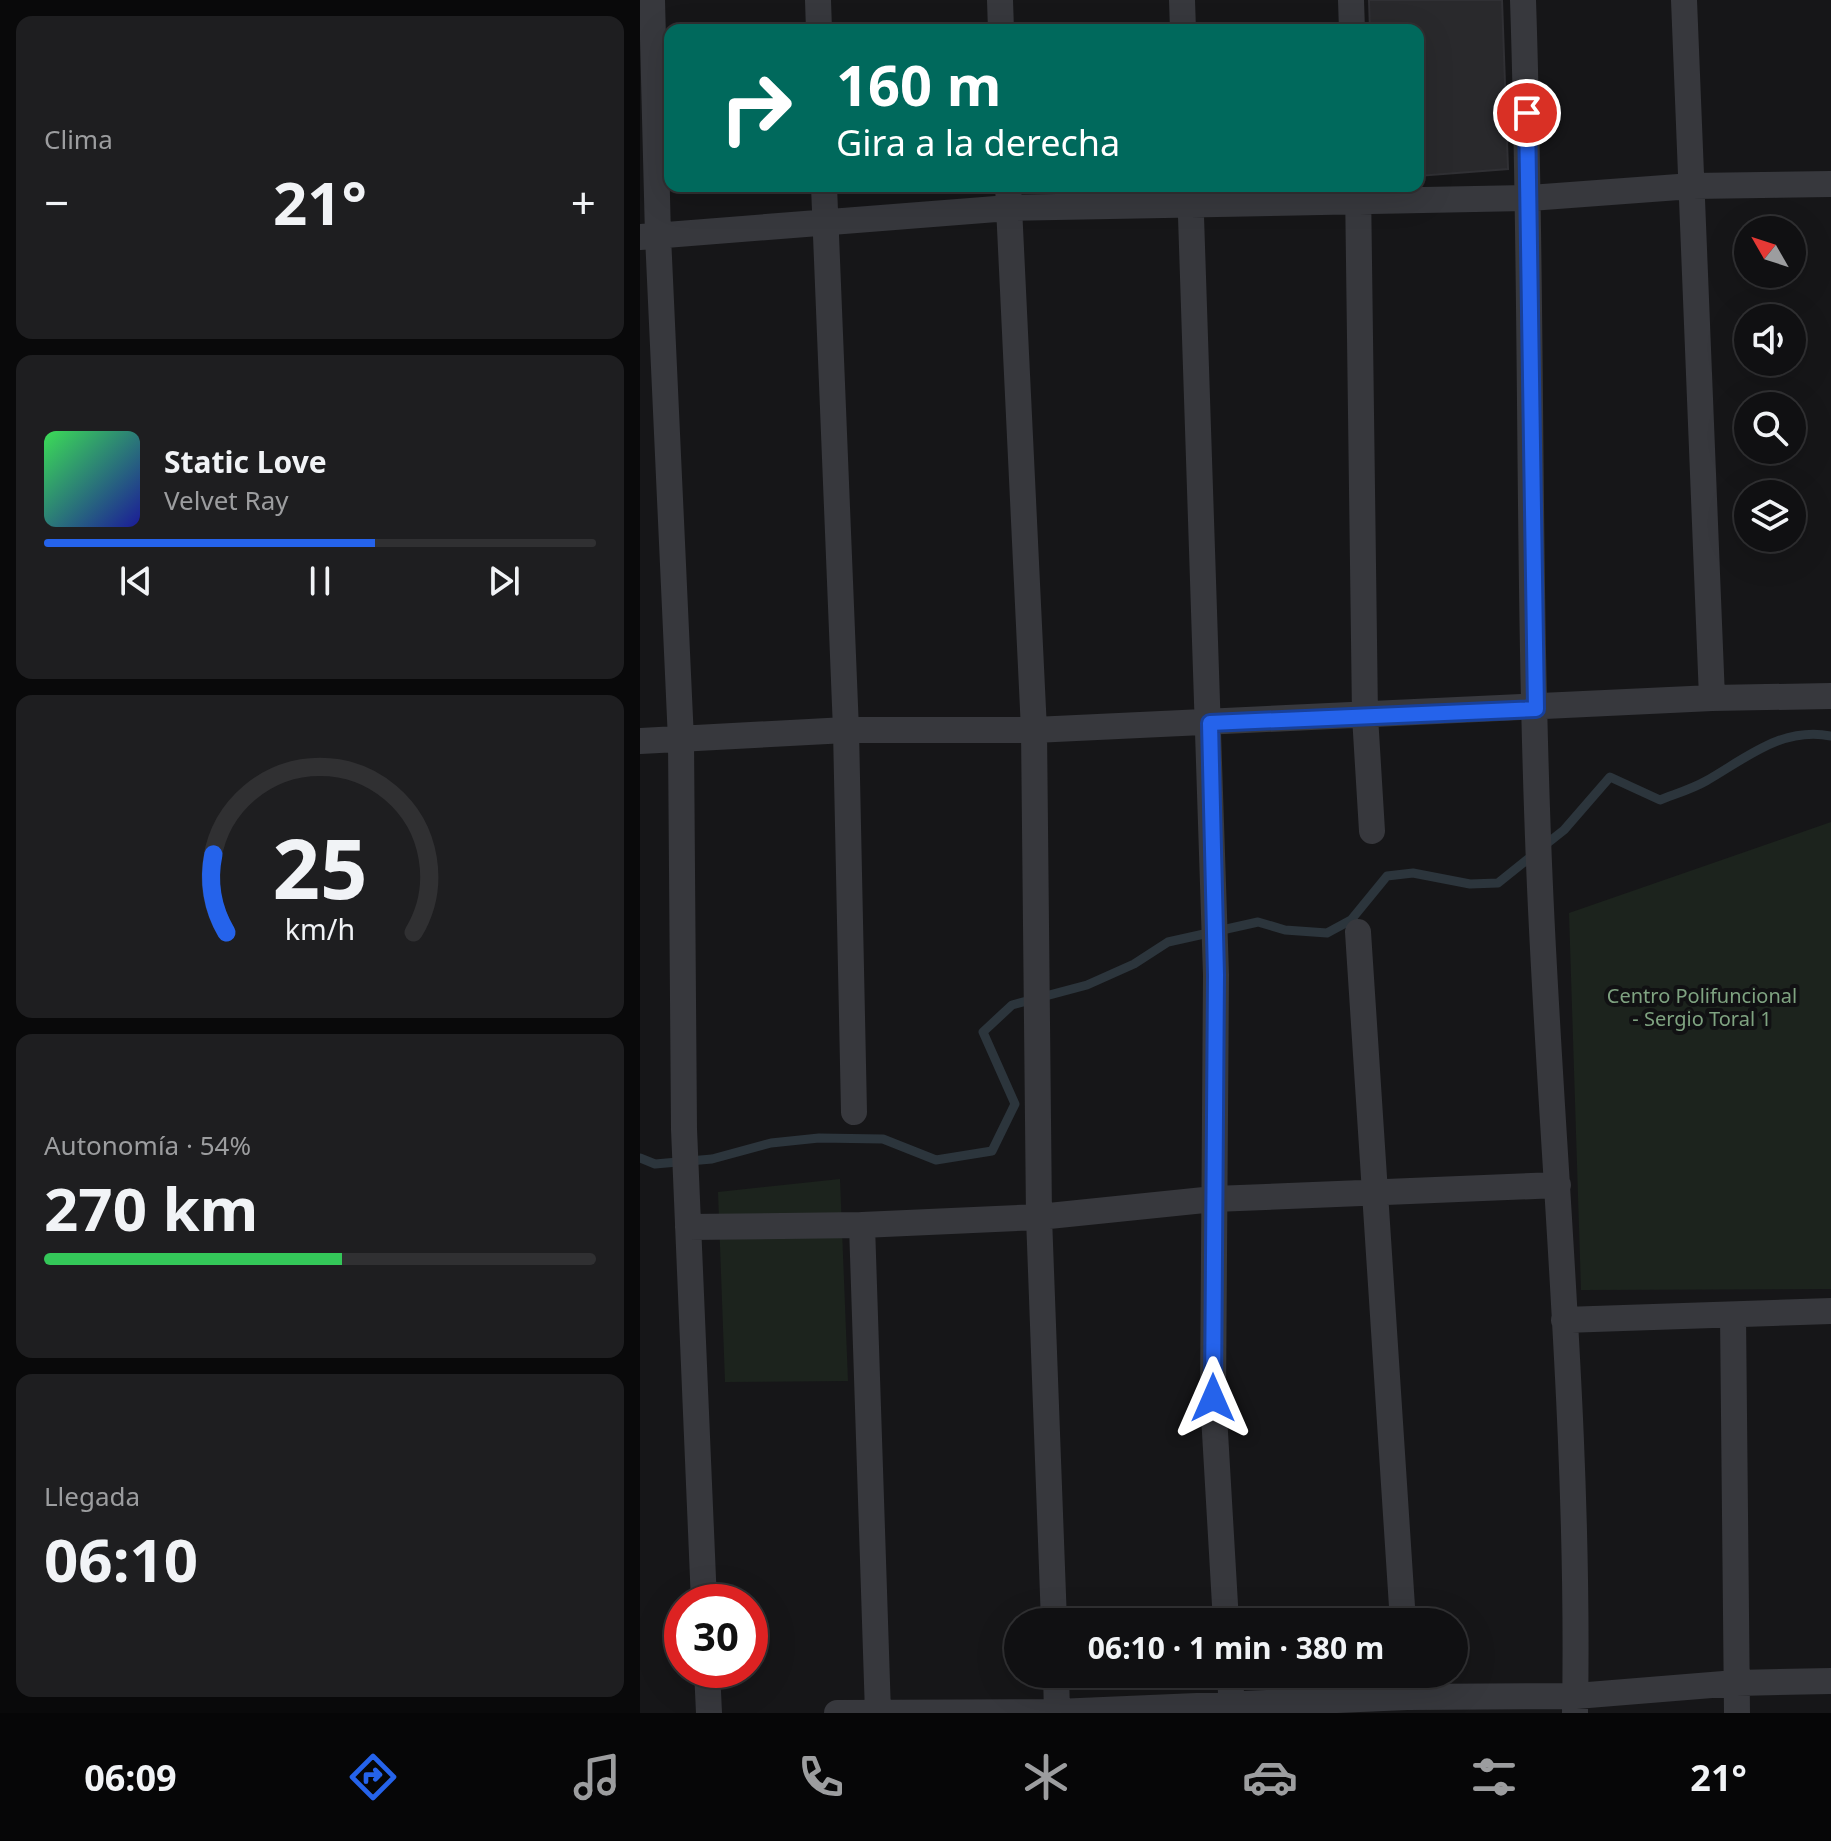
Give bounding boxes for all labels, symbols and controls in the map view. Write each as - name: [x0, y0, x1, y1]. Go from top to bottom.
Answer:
- text: 160 m: [836, 46, 1001, 122]
- icon: right: [704, 56, 808, 160]
- pin: [1493, 79, 1561, 147]
- icon: arrive: [1505, 91, 1549, 135]
- text: Gira a la derecha: [836, 118, 1120, 167]
- text: Clima: [44, 121, 113, 157]
- text: 21°: [273, 161, 367, 243]
- text: −: [44, 172, 69, 232]
- text: +: [571, 172, 596, 232]
- north arrow: [1734, 216, 1806, 288]
- map controls: [1734, 216, 1806, 552]
- button: sound: [1734, 304, 1806, 376]
- button: search: [1734, 392, 1806, 464]
- text: Static Love: [164, 441, 327, 482]
- button: layers: [1734, 480, 1806, 552]
- text: Velvet Ray: [164, 482, 289, 518]
- icon: previous: [114, 559, 158, 603]
- icon: pause: [298, 559, 342, 603]
- icon: next: [482, 559, 526, 603]
- text: 25: [272, 809, 368, 922]
- text: km/h: [285, 909, 355, 948]
- park label: Centro Polifuncional - Sergio Toral 1: [1607, 982, 1797, 1032]
- text: Autonomía · 54%: [44, 1127, 251, 1163]
- text: 270 km: [44, 1167, 258, 1249]
- position arrow: [1171, 1356, 1255, 1440]
- text: Llegada: [44, 1478, 140, 1514]
- text: 06:10: [44, 1518, 198, 1600]
- speed limit sign: 30: [664, 1584, 768, 1688]
- text: 06:10 · 1 min · 380 m: [1088, 1627, 1384, 1668]
- icon: directions: [345, 1749, 401, 1805]
- icon: music: [569, 1749, 625, 1805]
- icon: phone: [793, 1749, 849, 1805]
- icon: climate: [1018, 1749, 1074, 1805]
- icon: car: [1242, 1749, 1298, 1805]
- icon: filters: [1466, 1749, 1522, 1805]
- text: 06:09: [84, 1753, 177, 1802]
- text: 21°: [1690, 1753, 1747, 1802]

